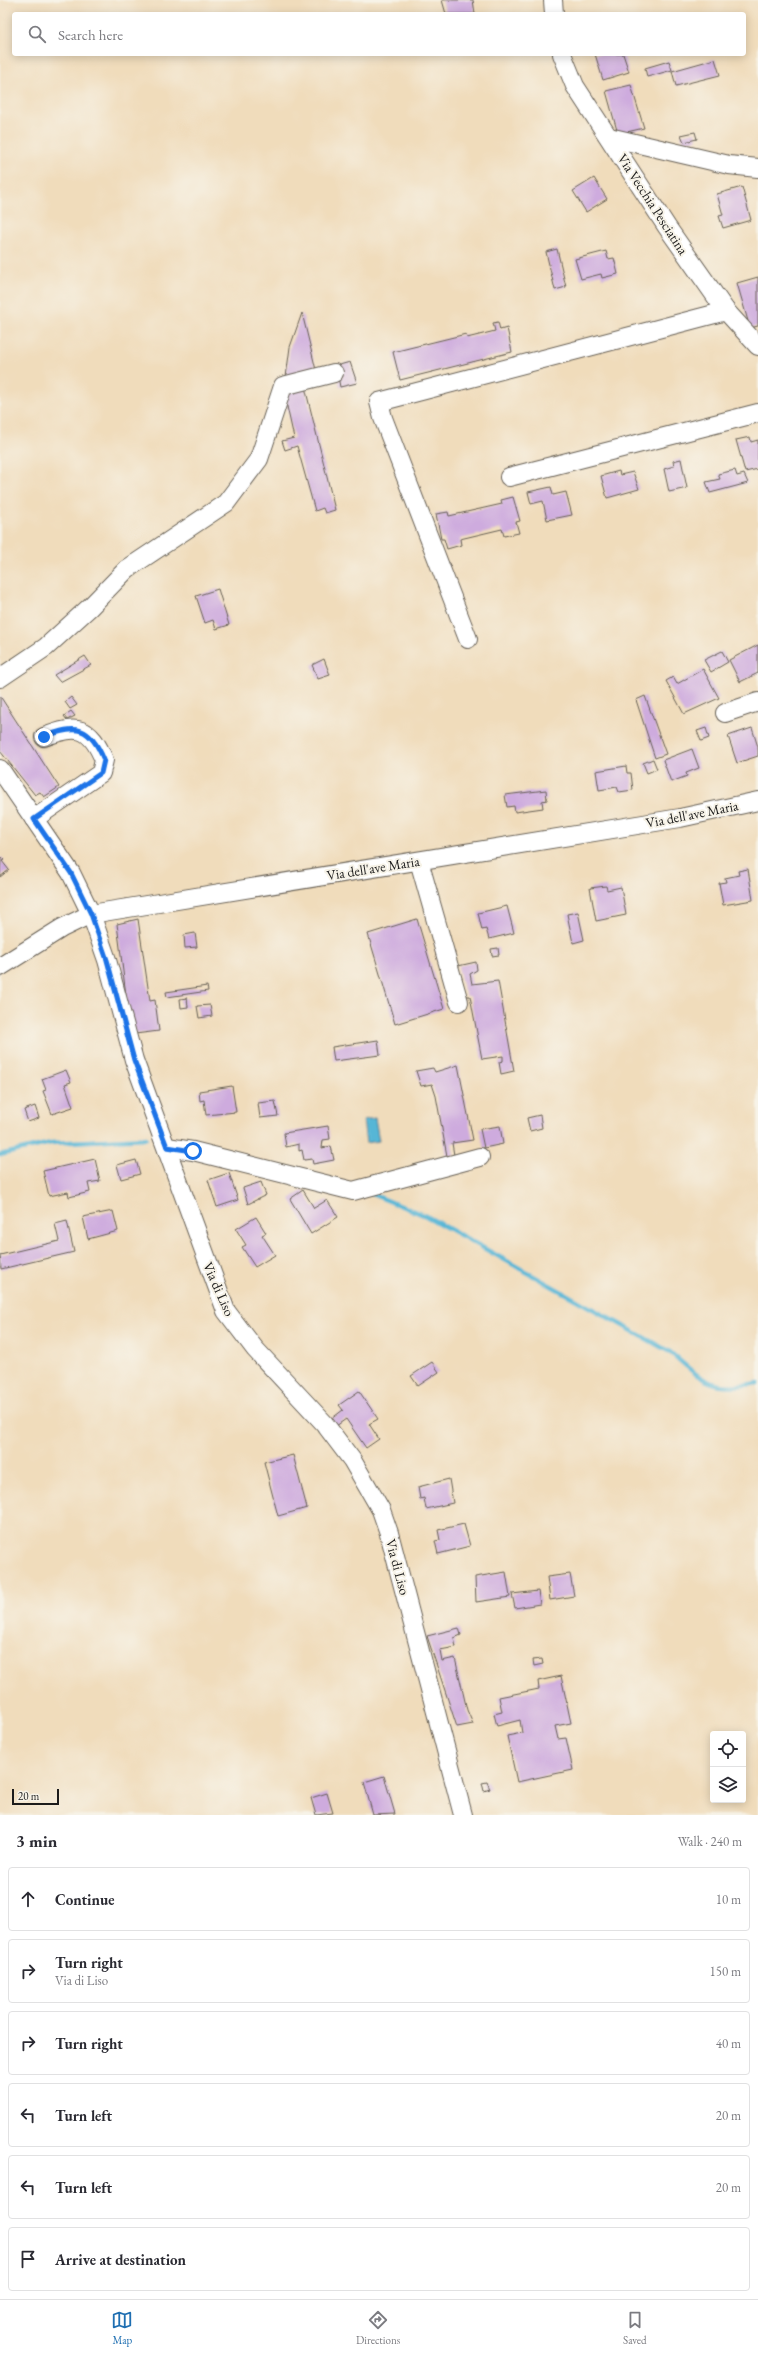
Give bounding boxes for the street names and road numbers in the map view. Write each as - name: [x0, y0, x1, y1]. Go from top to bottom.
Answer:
- street label: Via Vecchia Pesciatina: [614, 150, 693, 258]
- street label: Via dell'ave Maria: [644, 796, 740, 832]
- street label: Via dell'ave Maria: [325, 852, 421, 884]
- street label: Via di Liso: [199, 1259, 239, 1319]
- street label: Via di Liso: [382, 1537, 414, 1597]

